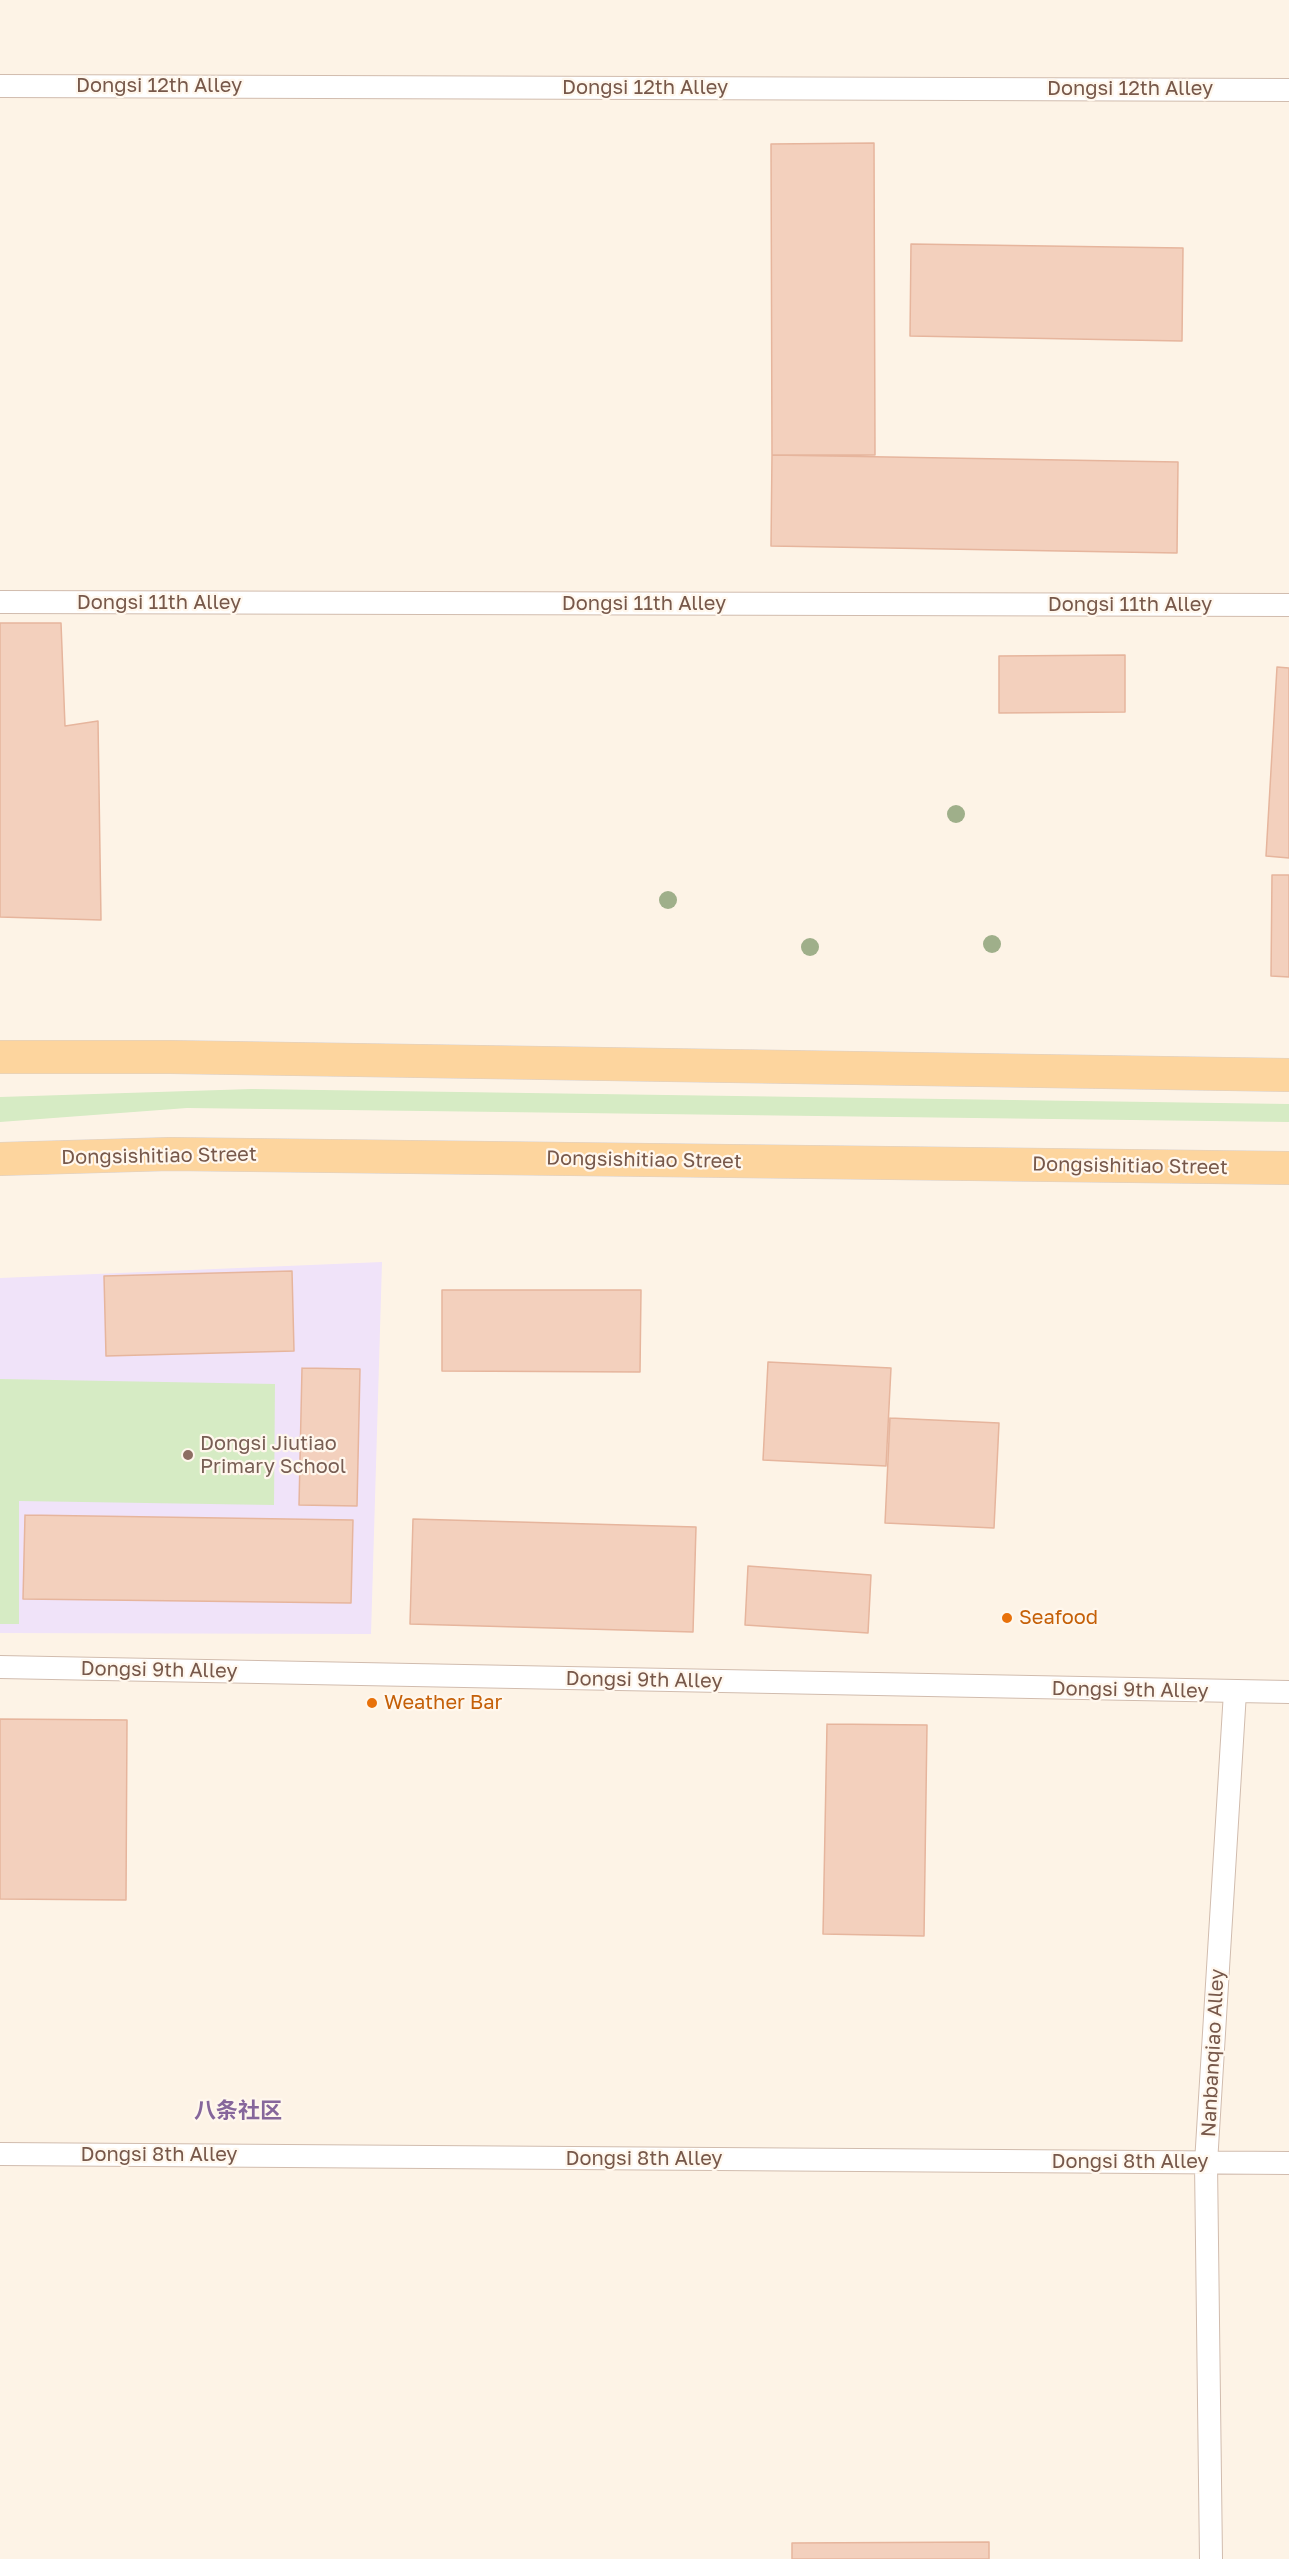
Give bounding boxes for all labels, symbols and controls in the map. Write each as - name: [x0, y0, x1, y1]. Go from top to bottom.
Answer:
- street label: Dongsi 12th Alley: [76, 74, 242, 98]
- street label: Dongsi 12th Alley: [562, 76, 728, 100]
- street label: Dongsi 12th Alley: [1047, 77, 1213, 101]
- street label: Dongsi 11th Alley: [77, 591, 241, 615]
- street label: Dongsi 11th Alley: [562, 592, 726, 616]
- street label: Dongsi 11th Alley: [1048, 593, 1212, 617]
- street label: Dongsishitiao Street: [61, 1142, 257, 1170]
- street label: Dongsishitiao Street: [546, 1146, 742, 1174]
- street label: Dongsishitiao Street: [1032, 1152, 1228, 1180]
- place label: Dongsi Jiutiao Primary School: [200, 1432, 346, 1479]
- marker: Dongsi Jiutiao Primary School: [181, 1448, 195, 1462]
- place label: Seafood: [1019, 1606, 1098, 1630]
- marker: Seafood: [1000, 1611, 1014, 1625]
- street label: Dongsi 9th Alley: [80, 1657, 238, 1683]
- street label: Dongsi 9th Alley: [565, 1667, 723, 1693]
- street label: Dongsi 9th Alley: [1051, 1677, 1209, 1703]
- place label: Weather Bar: [384, 1691, 502, 1715]
- marker: Weather Bar: [365, 1696, 379, 1710]
- street label: Nanbanqiao Alley: [1197, 1968, 1229, 2138]
- district label: 八条社区: [194, 2098, 282, 2124]
- street label: Dongsi 8th Alley: [80, 2143, 238, 2167]
- street label: Dongsi 8th Alley: [565, 2147, 723, 2171]
- street label: Dongsi 8th Alley: [1051, 2150, 1209, 2174]

